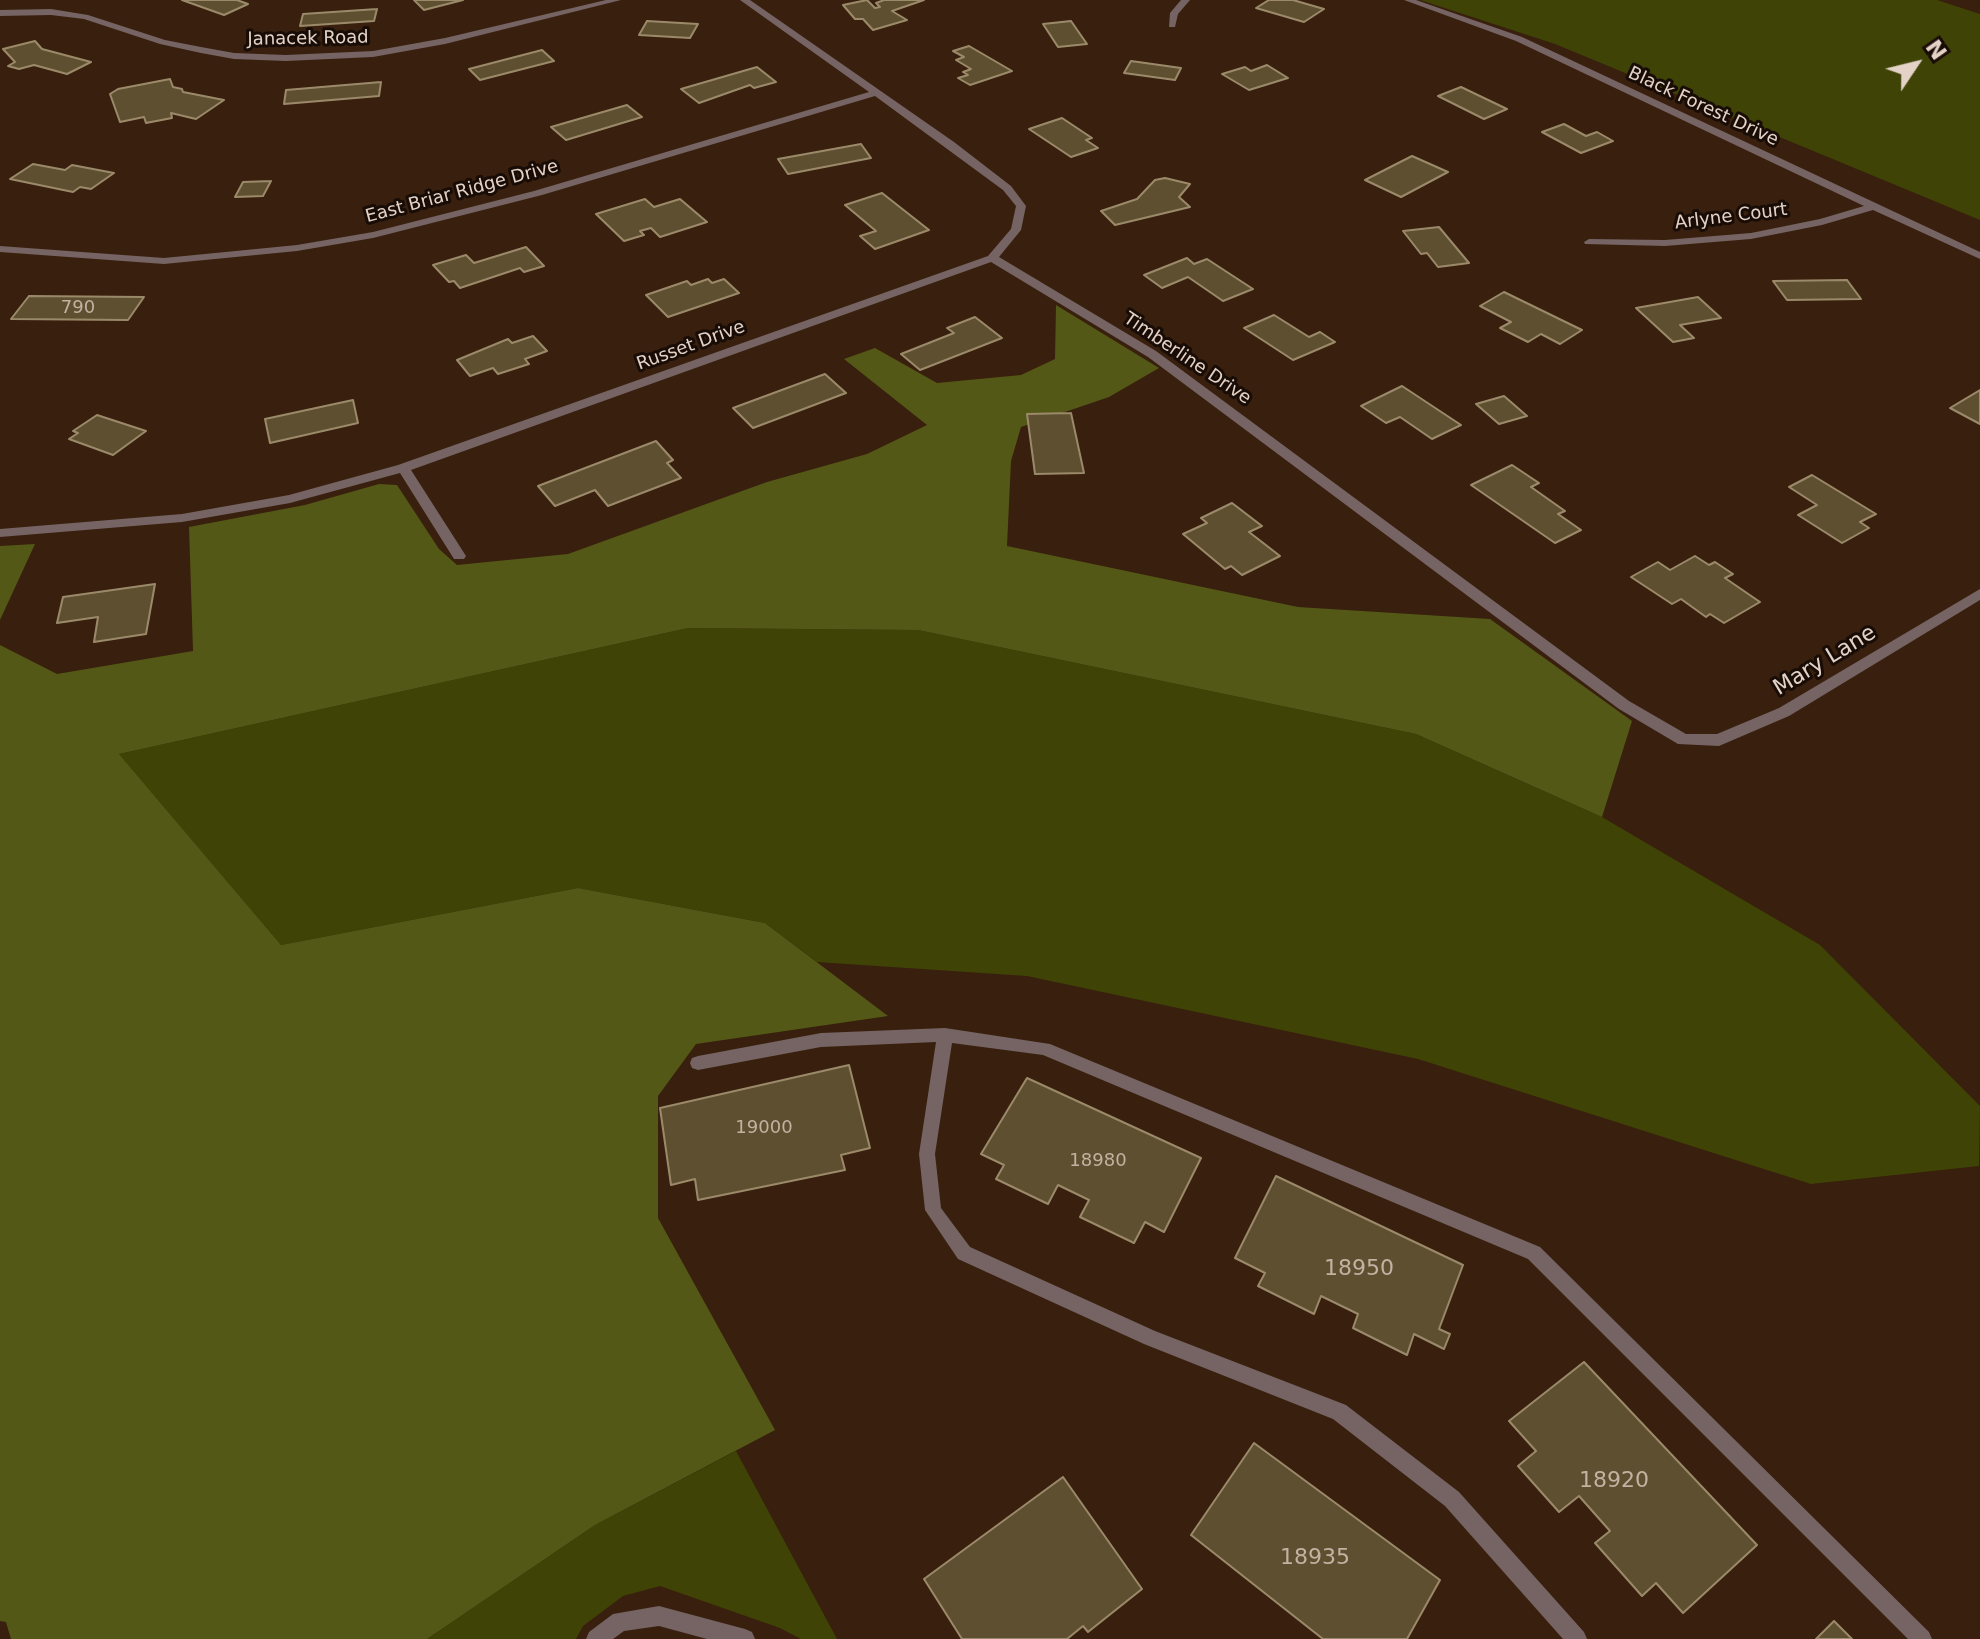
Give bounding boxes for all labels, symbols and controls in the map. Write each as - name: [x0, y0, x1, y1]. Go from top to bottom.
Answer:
- north arrow: [1876, 24, 1956, 104]
- street label: Janacek Road: [247, 27, 369, 51]
- text: N: [1921, 35, 1952, 65]
- street label: Black Forest Drive: [1624, 63, 1782, 151]
- street label: East Briar Ridge Drive: [363, 156, 561, 228]
- street label: Arlyne Court: [1674, 199, 1788, 235]
- house number: 790: [61, 297, 95, 319]
- street label: Timberline Drive: [1119, 308, 1255, 410]
- street label: Russet Drive: [634, 316, 748, 376]
- street label: Mary Lane: [1769, 620, 1881, 702]
- house number: 19000: [735, 1117, 793, 1139]
- house number: 18980: [1069, 1150, 1127, 1172]
- house number: 18950: [1324, 1256, 1394, 1282]
- house number: 18920: [1579, 1468, 1649, 1494]
- house number: 18935: [1280, 1545, 1350, 1571]

